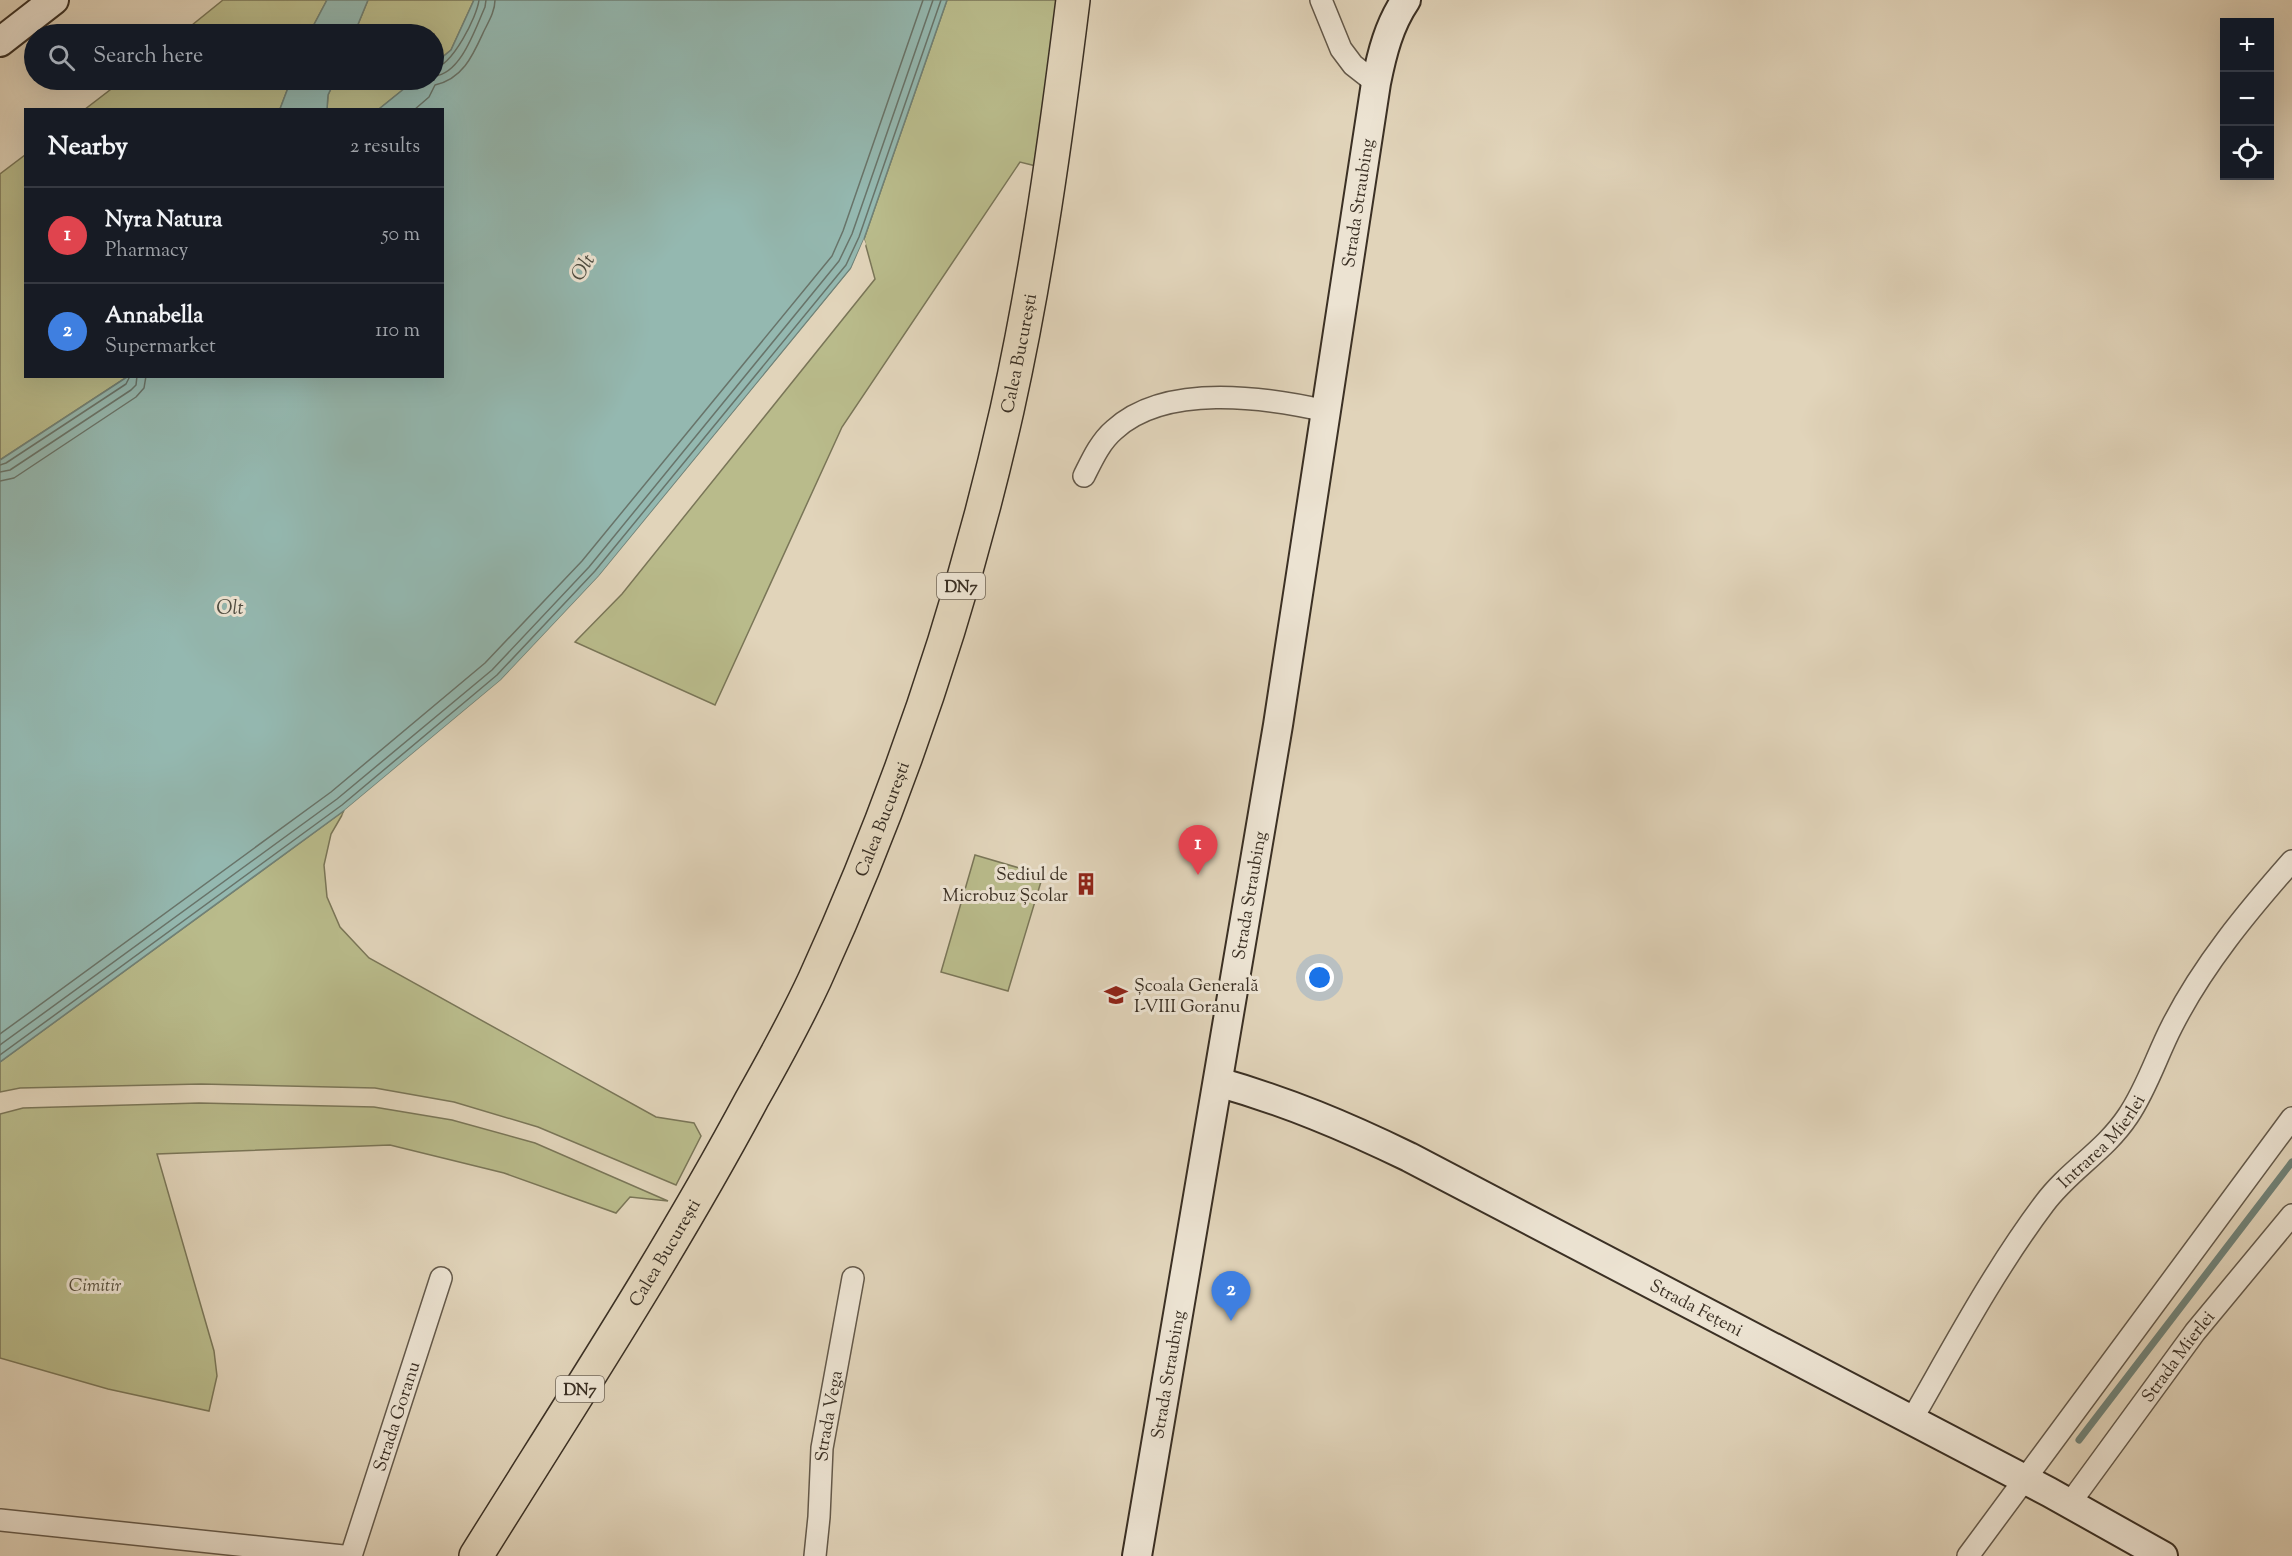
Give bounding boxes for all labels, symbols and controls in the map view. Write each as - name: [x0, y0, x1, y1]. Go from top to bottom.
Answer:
- map controls: [2220, 18, 2274, 180]
- button: +: [2220, 18, 2274, 72]
- search box: [24, 24, 444, 90]
- icon: search: [45, 41, 78, 74]
- text: Search here: [93, 41, 203, 73]
- button: −: [2220, 72, 2274, 126]
- button: locate: [2220, 126, 2274, 180]
- text: Nearby: [48, 129, 128, 166]
- text: 2 results: [350, 133, 420, 162]
- street label: Strada Straubing: [1337, 137, 1382, 270]
- text: Nyra Natura: [105, 205, 222, 237]
- text: 1: [64, 221, 71, 250]
- text: 50 m: [382, 221, 420, 250]
- text: Pharmacy: [105, 237, 188, 266]
- water label: Olt: [565, 249, 604, 287]
- street label: Calea București: [996, 292, 1045, 416]
- text: Annabella: [105, 301, 203, 333]
- text: 2: [63, 317, 72, 346]
- text: 110 m: [375, 317, 420, 346]
- text: Supermarket: [105, 333, 216, 362]
- road number: DN7: [937, 573, 985, 599]
- water label: Olt: [216, 595, 244, 624]
- street label: Calea București: [850, 758, 918, 881]
- pin: 1: [1178, 826, 1218, 875]
- street label: Strada Straubing: [1227, 829, 1275, 962]
- place label: Sediul de Microbuz Școlar: [943, 863, 1068, 910]
- building icon: Sediul de Microbuz Școlar: [1073, 871, 1099, 897]
- your location: [1305, 963, 1334, 992]
- place label: Școala Generală I-VIII Goranu: [1134, 974, 1259, 1021]
- school or university icon: Școala Generală I-VIII Goranu: [1103, 982, 1129, 1008]
- street label: Intrarea Mierlei: [2053, 1091, 2153, 1195]
- street label: Calea București: [624, 1195, 708, 1313]
- pin: 2: [1212, 1272, 1250, 1321]
- park label: Cimitir: [69, 1274, 122, 1300]
- street label: Strada Fețeni: [1644, 1274, 1747, 1345]
- street label: Strada Mierlei: [2136, 1306, 2222, 1409]
- street label: Strada Straubing: [1146, 1308, 1193, 1441]
- street label: Strada Goranu: [368, 1358, 428, 1475]
- street label: Strada Vega: [810, 1368, 851, 1462]
- road number: DN7: [556, 1376, 604, 1402]

